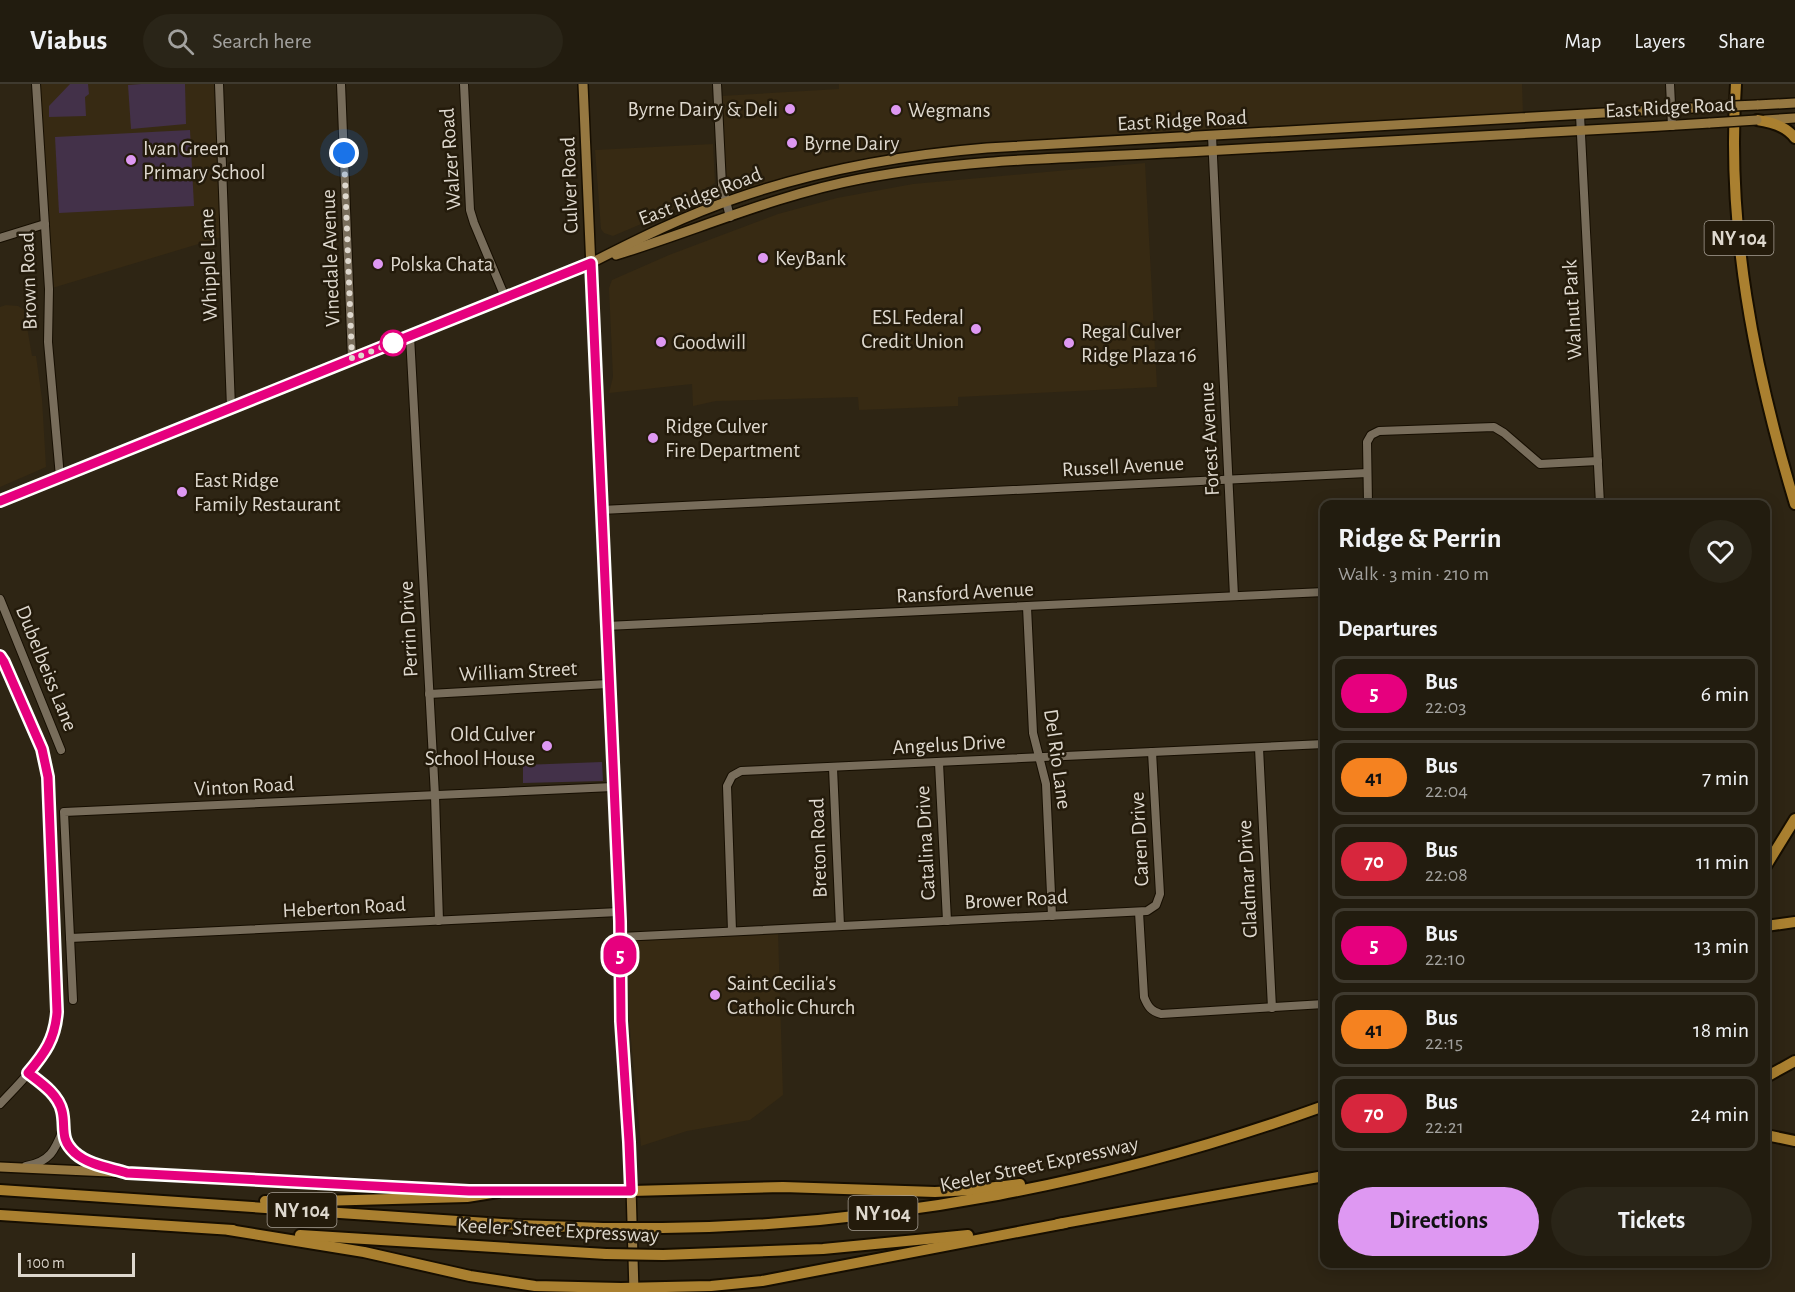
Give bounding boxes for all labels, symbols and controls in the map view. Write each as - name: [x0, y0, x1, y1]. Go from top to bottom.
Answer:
- search box: [143, 14, 563, 68]
- icon: search: [164, 25, 197, 58]
- text: Viabus: [30, 27, 107, 55]
- text: Search here: [212, 30, 312, 52]
- text: Map: [1565, 31, 1601, 52]
- text: Layers: [1634, 31, 1685, 52]
- text: Share: [1718, 31, 1765, 52]
- street label: East Ridge Road: [1605, 94, 1736, 121]
- place label: Byrne Dairy & Deli: [628, 99, 778, 120]
- place label: Wegmans: [908, 100, 990, 121]
- marker: Byrne Dairy & Deli: [783, 102, 797, 116]
- marker: Wegmans: [889, 103, 903, 117]
- street label: Walzer Road: [436, 107, 465, 211]
- street label: East Ridge Road: [1117, 107, 1248, 134]
- place label: Byrne Dairy: [804, 133, 899, 154]
- street label: Culver Road: [557, 136, 582, 234]
- marker: Byrne Dairy: [785, 136, 799, 150]
- place label: Ivan Green Primary School: [143, 138, 266, 183]
- your location: [329, 138, 359, 168]
- marker: Ivan Green Primary School: [124, 153, 138, 167]
- street label: East Ridge Road: [636, 163, 765, 230]
- street label: Vinedale Avenue: [318, 189, 343, 327]
- street label: Whipple Lane: [196, 208, 221, 322]
- road number: NY 104: [1704, 221, 1774, 255]
- street label: Brown Road: [16, 231, 41, 330]
- place label: KeyBank: [775, 248, 846, 269]
- marker: KeyBank: [756, 251, 770, 265]
- place label: Polska Chata: [390, 254, 494, 275]
- marker: Polska Chata: [371, 257, 385, 271]
- street label: Walnut Park: [1559, 259, 1586, 361]
- place label: ESL Federal Credit Union: [861, 307, 964, 352]
- place label: Regal Culver Ridge Plaza 16: [1081, 321, 1197, 366]
- marker: ESL Federal Credit Union: [969, 322, 983, 336]
- unlabelled marker: [380, 330, 406, 356]
- place label: Goodwill: [673, 332, 746, 353]
- marker: Goodwill: [654, 335, 668, 349]
- marker: Regal Culver Ridge Plaza 16: [1062, 336, 1076, 350]
- street label: Forest Avenue: [1196, 381, 1223, 496]
- place label: Ridge Culver Fire Department: [665, 416, 800, 461]
- marker: Ridge Culver Fire Department: [646, 431, 660, 445]
- street label: Russell Avenue: [1061, 453, 1185, 480]
- place label: East Ridge Family Restaurant: [194, 470, 341, 515]
- marker: East Ridge Family Restaurant: [175, 485, 189, 499]
- button: heart: [1689, 520, 1752, 583]
- text: Ridge & Perrin: [1338, 525, 1501, 553]
- text: Walk · 3 min · 210 m: [1338, 564, 1489, 584]
- street label: Ransford Avenue: [896, 578, 1034, 607]
- street label: Perrin Drive: [395, 580, 422, 678]
- street label: Dubelbeiss Lane: [12, 602, 81, 734]
- text: Departures: [1338, 618, 1438, 640]
- street label: William Street: [458, 658, 578, 685]
- text: Bus: [1425, 671, 1458, 693]
- text: 5: [1369, 683, 1379, 704]
- text: 6 min: [1701, 683, 1749, 705]
- text: 22:03: [1425, 697, 1467, 717]
- street label: Del Rio Lane: [1040, 708, 1075, 811]
- place label: Old Culver School House: [425, 724, 535, 769]
- street label: Angelus Drive: [892, 731, 1006, 758]
- marker: Old Culver School House: [540, 739, 554, 753]
- text: Bus: [1425, 755, 1458, 777]
- text: 41: [1365, 767, 1383, 788]
- text: 7 min: [1702, 767, 1749, 789]
- street label: Vinton Road: [193, 773, 295, 800]
- text: 22:04: [1425, 781, 1468, 801]
- street label: Catalina Drive: [912, 785, 939, 901]
- street label: Caren Drive: [1127, 791, 1152, 887]
- street label: Breton Road: [806, 797, 831, 898]
- street label: Gladmar Drive: [1234, 819, 1261, 939]
- text: Bus: [1425, 839, 1458, 861]
- text: 70: [1364, 851, 1384, 872]
- text: 11 min: [1696, 851, 1749, 873]
- text: 22:08: [1425, 865, 1468, 885]
- street label: Brower Road: [964, 886, 1068, 913]
- street label: Heberton Road: [282, 894, 406, 921]
- text: Bus: [1425, 923, 1458, 945]
- text: 5: [1369, 935, 1379, 956]
- text: 13 min: [1694, 935, 1749, 957]
- line badge: 5: [600, 936, 640, 974]
- text: 5: [615, 945, 625, 966]
- text: 22:10: [1425, 949, 1465, 969]
- place label: Saint Cecilia's Catholic Church: [727, 973, 855, 1018]
- marker: Saint Cecilia's Catholic Church: [708, 988, 722, 1002]
- text: Bus: [1425, 1007, 1458, 1029]
- text: 41: [1365, 1019, 1383, 1040]
- text: 18 min: [1693, 1019, 1749, 1041]
- text: 22:15: [1425, 1033, 1463, 1053]
- text: Bus: [1425, 1091, 1458, 1113]
- text: 70: [1364, 1103, 1384, 1124]
- text: 24 min: [1691, 1103, 1749, 1125]
- text: 22:21: [1425, 1117, 1464, 1137]
- street label: Keeler Street Expressway: [938, 1133, 1140, 1196]
- button: Directions: [1338, 1187, 1539, 1256]
- button: Tickets: [1551, 1187, 1752, 1256]
- road number: NY 104: [268, 1193, 336, 1227]
- road number: NY 104: [848, 1196, 918, 1230]
- street label: Keeler Street Expressway: [456, 1215, 660, 1246]
- scale bar: [18, 1250, 135, 1278]
- text: 100 m: [27, 1255, 65, 1271]

